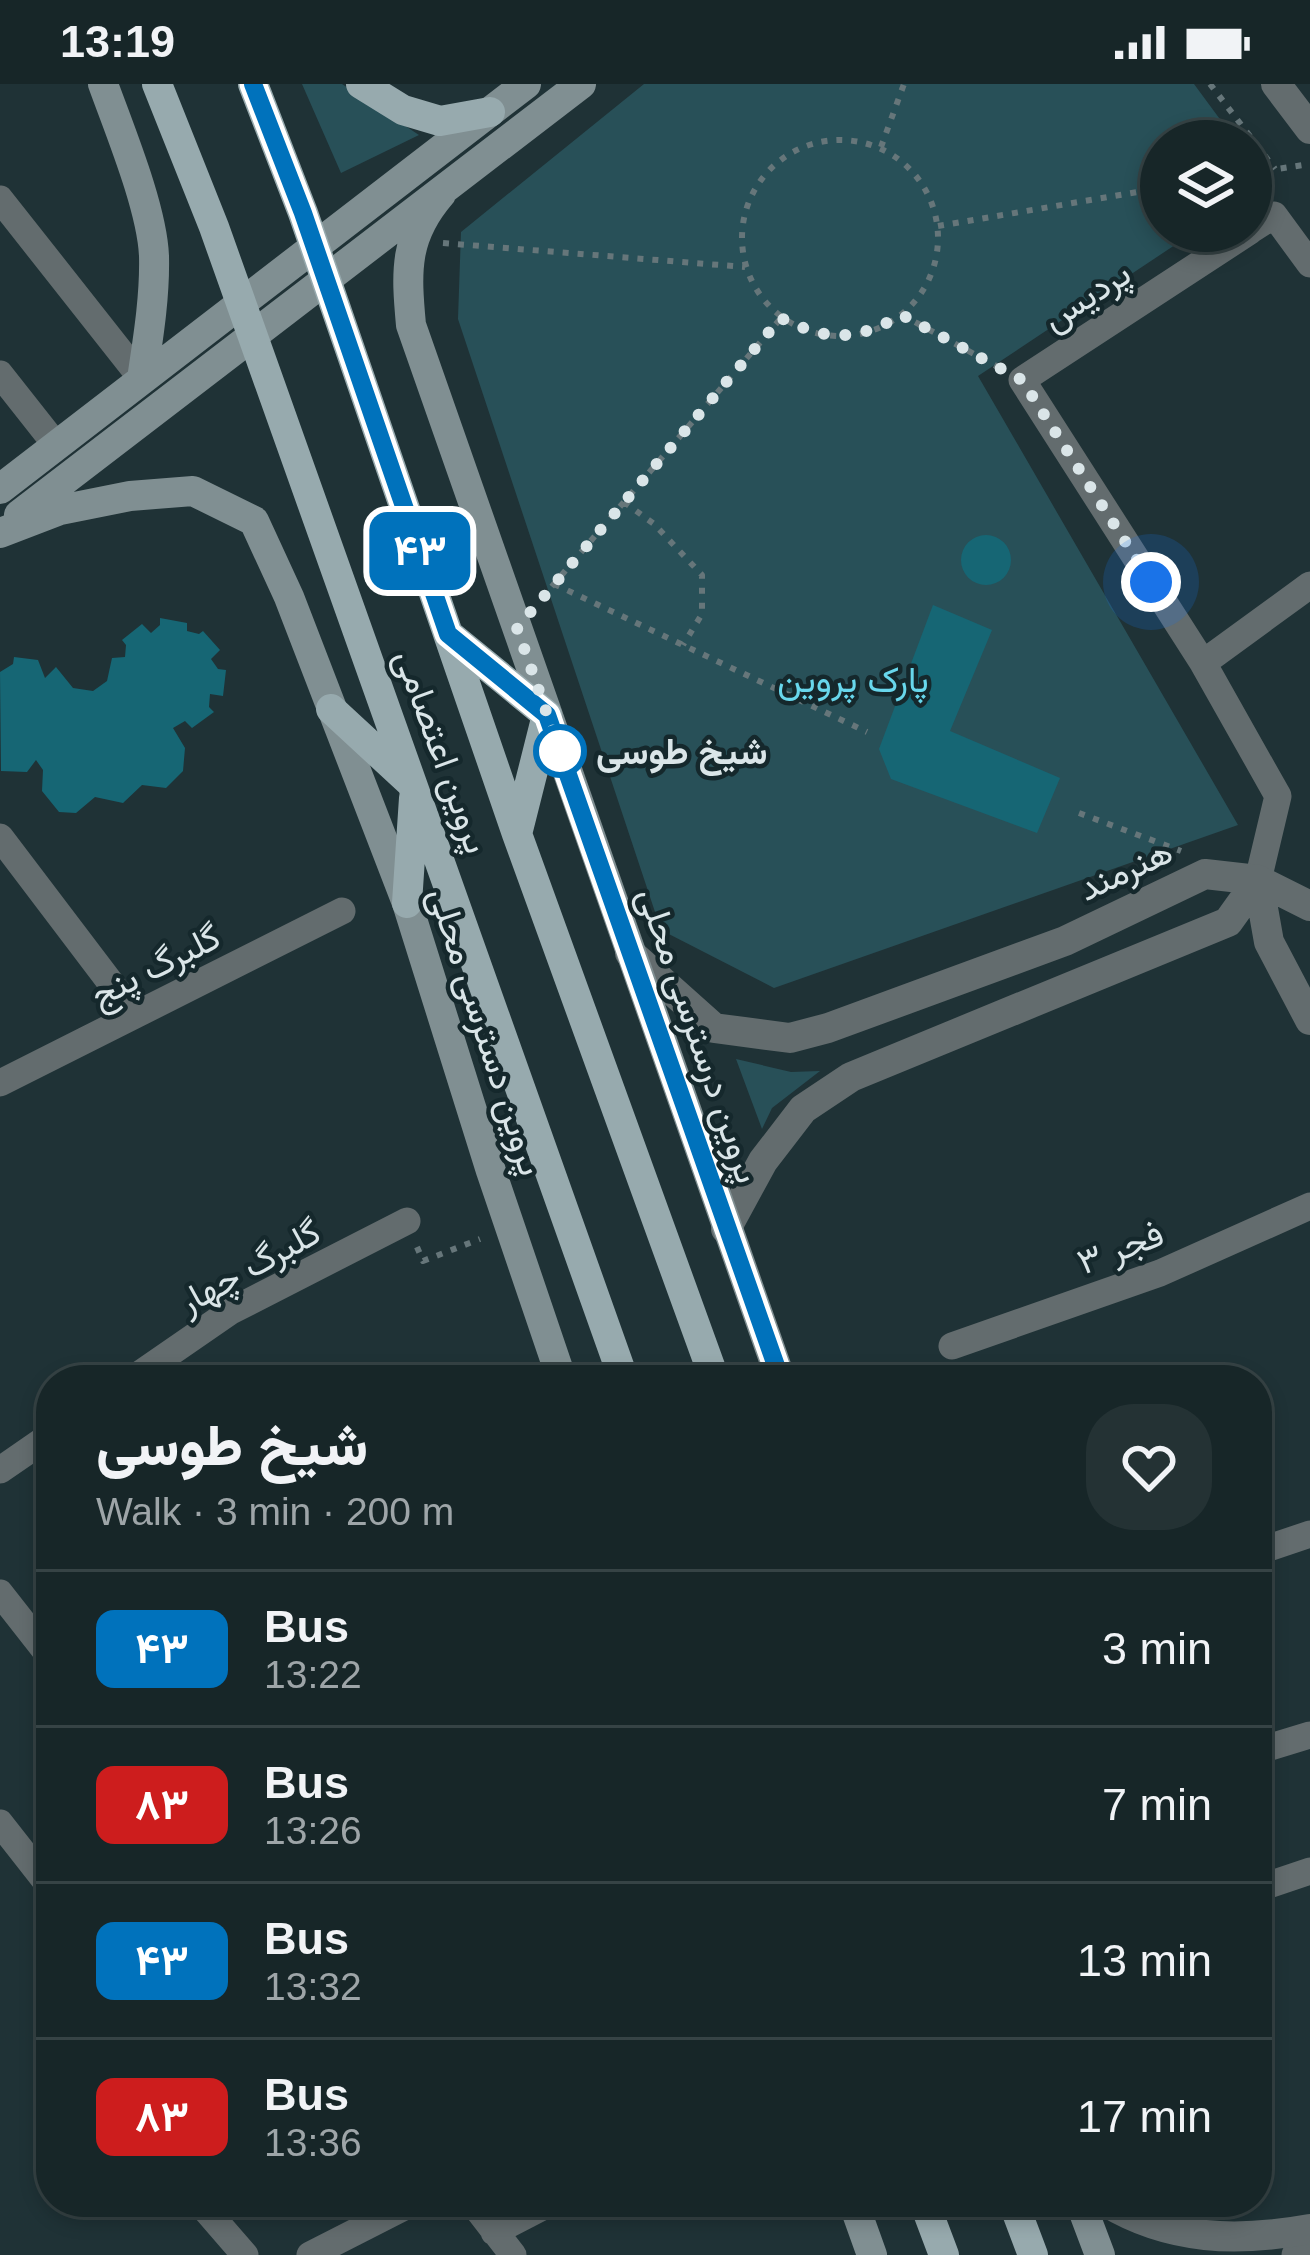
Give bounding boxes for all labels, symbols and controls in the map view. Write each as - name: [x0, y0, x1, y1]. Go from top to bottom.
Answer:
- text: 13:19: [60, 16, 175, 67]
- map controls: [1140, 120, 1272, 252]
- button: layers: [1140, 120, 1272, 252]
- street label: پردیس: [1035, 252, 1140, 342]
- line badge: ۴۳: [366, 512, 474, 590]
- text: ۴۳: [393, 527, 447, 574]
- your location: [1121, 552, 1181, 612]
- street label: پروین اعتصامی: [383, 644, 498, 860]
- park label: پارک پروین: [777, 659, 929, 704]
- marker: شیخ طوسی: [535, 726, 585, 776]
- place label: شیخ طوسی: [596, 731, 767, 776]
- street label: هنرمند: [1072, 830, 1179, 911]
- street label: پروین دسترسی محلی: [417, 882, 552, 1181]
- street label: پروین درسترسی محلی: [626, 882, 769, 1190]
- street label: گلبرگ پنج: [84, 915, 229, 1020]
- street label: گلبرگ چهار: [170, 1211, 329, 1326]
- street label: فجر ۳: [1071, 1212, 1170, 1284]
- button: heart: [1086, 1404, 1212, 1530]
- text: شیخ طوسی: [96, 1413, 368, 1477]
- text: Walk · 3 min · 200 m: [96, 1490, 454, 1533]
- text: Bus: [264, 1601, 349, 1652]
- text: 3 min: [1102, 1623, 1212, 1674]
- text: ۴۳: [135, 1625, 189, 1672]
- text: 13:22: [264, 1653, 362, 1696]
- text: Bus: [264, 1757, 349, 1808]
- text: 7 min: [1102, 1779, 1212, 1830]
- text: ۸۳: [135, 1781, 189, 1828]
- text: 13:26: [264, 1809, 362, 1852]
- text: Bus: [264, 1913, 349, 1964]
- text: 13 min: [1077, 1935, 1212, 1986]
- text: ۴۳: [135, 1937, 189, 1984]
- text: 13:32: [264, 1965, 362, 2008]
- text: Bus: [264, 2069, 349, 2120]
- text: 17 min: [1077, 2091, 1212, 2142]
- text: ۸۳: [135, 2093, 189, 2140]
- text: 13:36: [264, 2121, 362, 2164]

